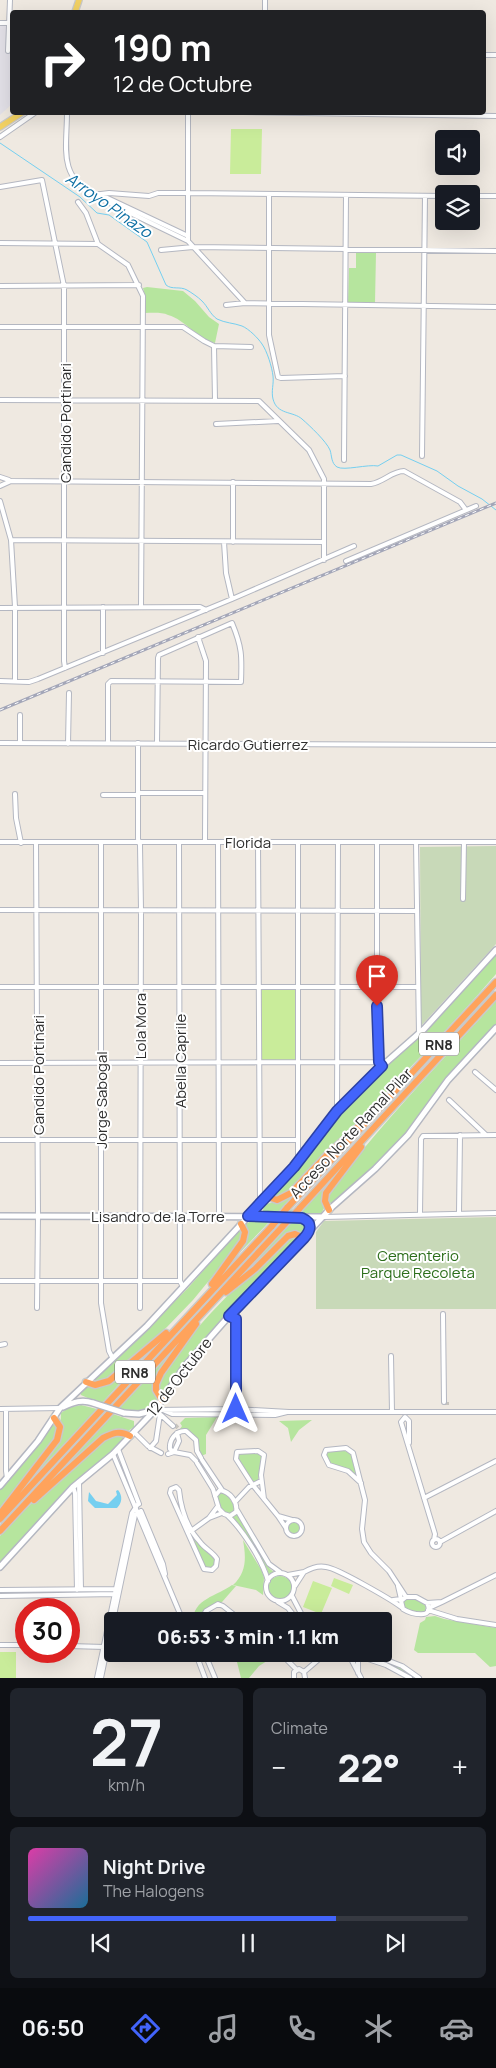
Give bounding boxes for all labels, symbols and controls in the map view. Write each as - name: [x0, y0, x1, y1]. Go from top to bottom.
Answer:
- text: 190 m: [113, 24, 212, 72]
- icon: right: [30, 30, 95, 95]
- text: 12 de Octubre: [113, 69, 252, 99]
- map controls: [435, 130, 480, 230]
- button: sound: [435, 130, 480, 175]
- water label: Arroyo Pinazo: [62, 167, 158, 244]
- button: layers: [435, 185, 480, 230]
- street label: Candido Portinari: [55, 363, 76, 483]
- street label: Ricardo Gutierrez: [188, 734, 308, 755]
- street label: Florida: [225, 832, 271, 853]
- pin: [356, 955, 398, 1006]
- icon: arrive: [363, 962, 391, 990]
- street label: Lola Mora: [130, 993, 151, 1059]
- street label: Abella Caprile: [170, 1013, 191, 1108]
- street label: Candido Portinari: [28, 1015, 49, 1135]
- road number: RN8: [419, 1032, 459, 1056]
- street label: Jorge Sabogal: [91, 1051, 112, 1149]
- street label: Acceso Norte Ramal Pilar: [285, 1063, 418, 1203]
- street label: Lisandro de la Torre: [91, 1206, 225, 1227]
- park label: Cementerio Parque Recoleta: [361, 1245, 475, 1283]
- street label: 12 de Octubre: [141, 1333, 217, 1421]
- road number: RN8: [115, 1360, 155, 1384]
- position arrow: [209, 1382, 261, 1434]
- speed limit sign: 30: [15, 1598, 80, 1663]
- text: 06:53 · 3 min · 1.1 km: [157, 1624, 339, 1650]
- text: 27: [90, 1697, 163, 1786]
- text: Climate: [271, 1717, 328, 1739]
- text: 22°: [337, 1741, 400, 1793]
- text: −: [271, 1748, 286, 1786]
- text: +: [452, 1748, 468, 1786]
- text: km/h: [108, 1774, 145, 1796]
- text: Night Drive: [103, 1854, 205, 1880]
- text: The Halogens: [103, 1880, 204, 1902]
- icon: previous: [87, 1929, 115, 1957]
- icon: pause: [234, 1929, 262, 1957]
- icon: next: [381, 1929, 409, 1957]
- icon: directions: [128, 2011, 163, 2046]
- icon: music: [206, 2011, 241, 2046]
- icon: phone: [284, 2011, 319, 2046]
- icon: climate: [361, 2011, 396, 2046]
- icon: car: [439, 2011, 474, 2046]
- text: 06:50: [21, 2013, 85, 2043]

